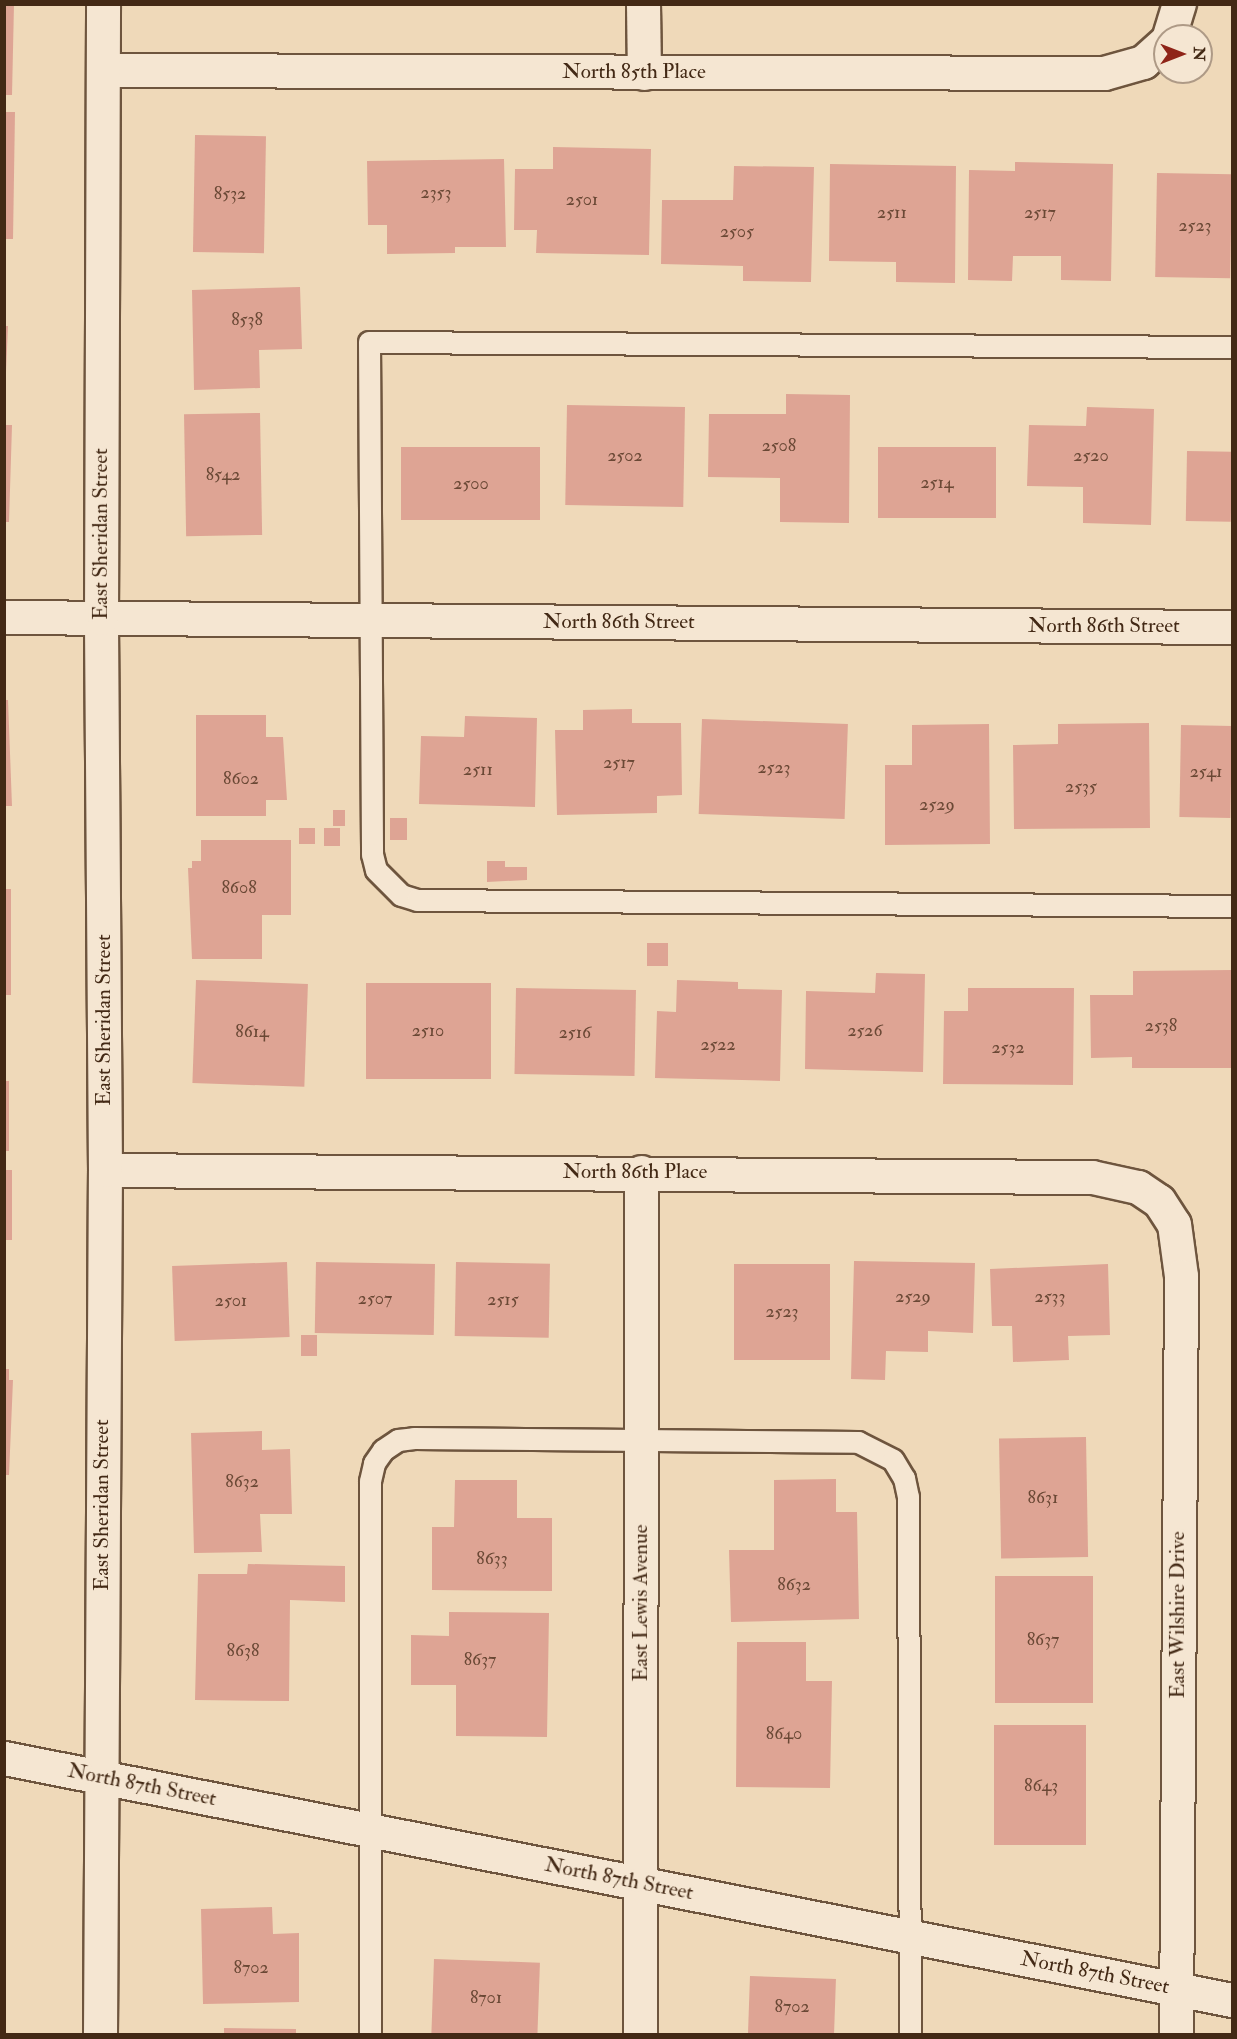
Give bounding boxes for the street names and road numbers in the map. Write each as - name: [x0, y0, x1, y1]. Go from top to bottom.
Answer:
- street label: North 85th Place: [562, 59, 706, 85]
- street label: East Sheridan Street: [88, 448, 114, 620]
- street label: North 86th Street: [543, 609, 695, 635]
- street label: North 86th Street: [1028, 613, 1180, 639]
- street label: East Sheridan Street: [91, 934, 117, 1106]
- street label: North 86th Place: [563, 1159, 707, 1185]
- street label: East Sheridan Street: [89, 1419, 115, 1591]
- street label: East Lewis Avenue: [628, 1524, 654, 1682]
- street label: East Wilshire Drive: [1165, 1531, 1191, 1699]
- street label: North 87th Street: [66, 1758, 218, 1812]
- street label: North 87th Street: [543, 1852, 695, 1906]
- street label: North 87th Street: [1019, 1946, 1171, 2000]

